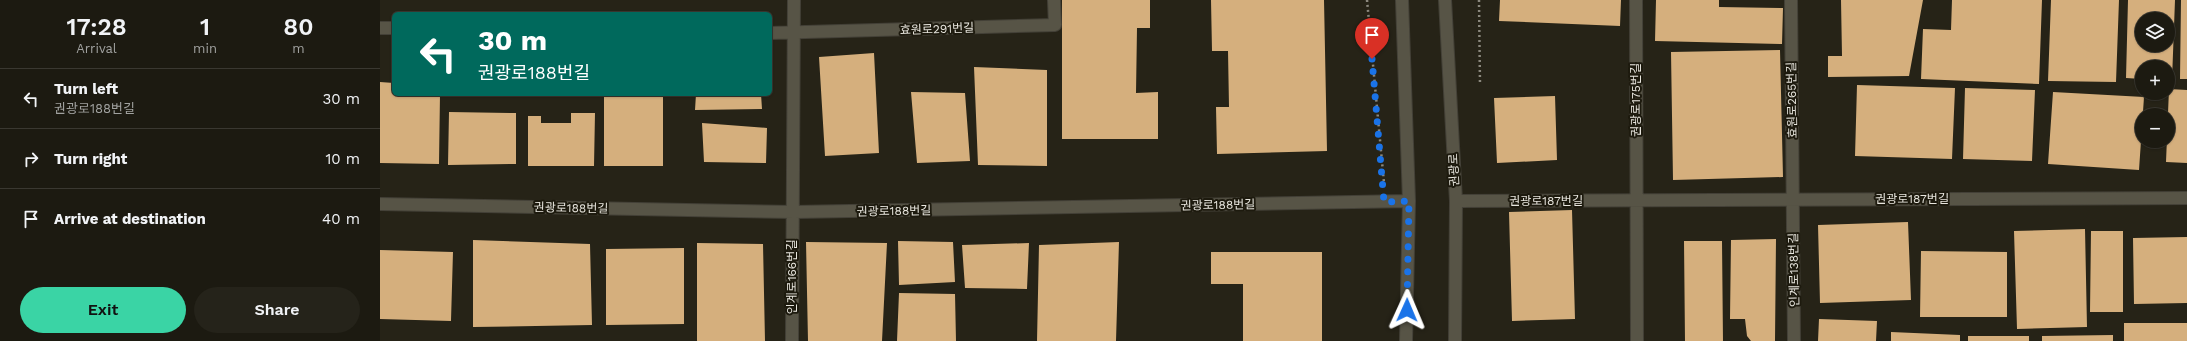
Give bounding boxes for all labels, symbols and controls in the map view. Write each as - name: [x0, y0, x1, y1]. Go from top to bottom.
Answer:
- map controls: [2135, 12, 2175, 148]
- button: layers: [2135, 12, 2175, 52]
- text: 17:28: [66, 13, 127, 41]
- text: 1: [200, 13, 210, 41]
- text: 80: [283, 13, 314, 41]
- pin: [1355, 18, 1389, 59]
- street label: 효원로291번길: [900, 21, 974, 37]
- text: 30 m: [478, 24, 547, 57]
- icon: arrive: [1361, 24, 1383, 46]
- icon: left: [412, 28, 464, 80]
- text: Arrival: [76, 41, 117, 56]
- text: min: [193, 41, 217, 56]
- text: m: [292, 41, 305, 56]
- button: +: [2135, 60, 2175, 100]
- text: 권광로188번길: [478, 62, 590, 83]
- street label: 효원로265번길: [1784, 62, 1800, 138]
- street label: 권광로175번길: [1629, 63, 1643, 137]
- text: Turn left: [54, 80, 118, 98]
- icon: left: [20, 88, 42, 110]
- text: 30 m: [323, 90, 360, 108]
- text: 권광로188번길: [54, 101, 135, 116]
- button: −: [2135, 108, 2175, 148]
- icon: right: [20, 148, 42, 170]
- text: Turn right: [54, 150, 127, 168]
- text: 10 m: [325, 150, 360, 168]
- street label: 권광로: [1446, 153, 1462, 187]
- street label: 권광로187번길: [1875, 192, 1949, 206]
- street label: 권광로187번길: [1509, 194, 1583, 208]
- street label: 권광로188번길: [1181, 197, 1255, 213]
- street label: 권광로188번길: [534, 200, 608, 216]
- street label: 권광로188번길: [857, 203, 931, 219]
- icon: arrive: [20, 208, 42, 230]
- text: Arrive at destination: [54, 210, 206, 228]
- text: 40 m: [322, 210, 360, 228]
- street label: 인계로138번길: [1786, 233, 1802, 307]
- street label: 인계로166번길: [785, 240, 799, 314]
- button: Exit: [20, 287, 186, 333]
- button: Share: [194, 287, 360, 333]
- position arrow: [1386, 289, 1428, 331]

